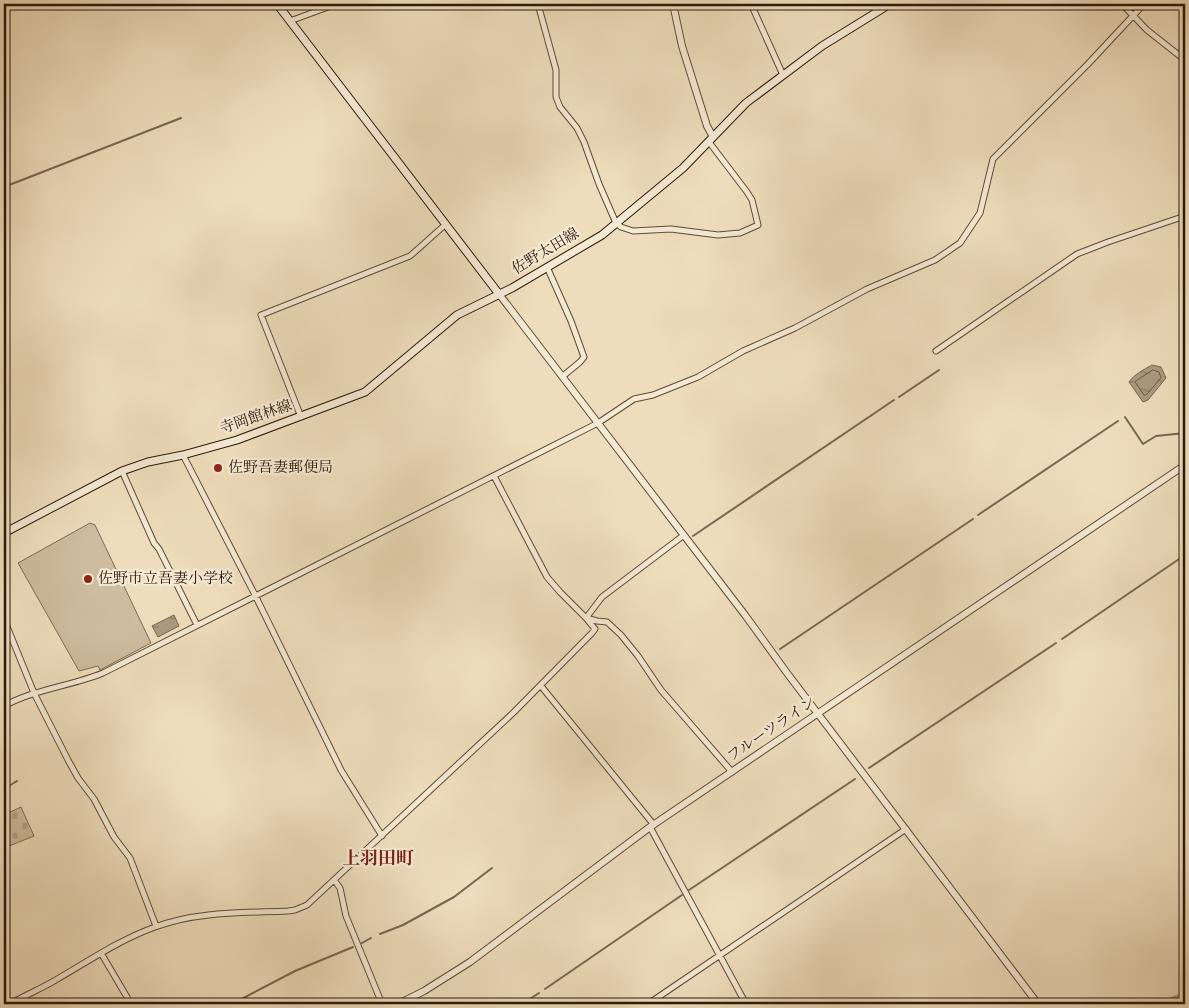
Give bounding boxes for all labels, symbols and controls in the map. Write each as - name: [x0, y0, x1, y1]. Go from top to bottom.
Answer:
- street label: 佐野太田線: [509, 225, 582, 278]
- street label: 寺岡館林線: [217, 397, 294, 437]
- place label: 佐野吾妻郵便局: [228, 459, 333, 476]
- marker: 佐野吾妻郵便局: [212, 462, 224, 474]
- place label: 佐野市立吾妻小学校: [98, 570, 233, 587]
- marker: 佐野市立吾妻小学校: [82, 573, 94, 585]
- street label: フルーツライン: [724, 694, 819, 765]
- district label: 上羽田町: [342, 849, 414, 868]

